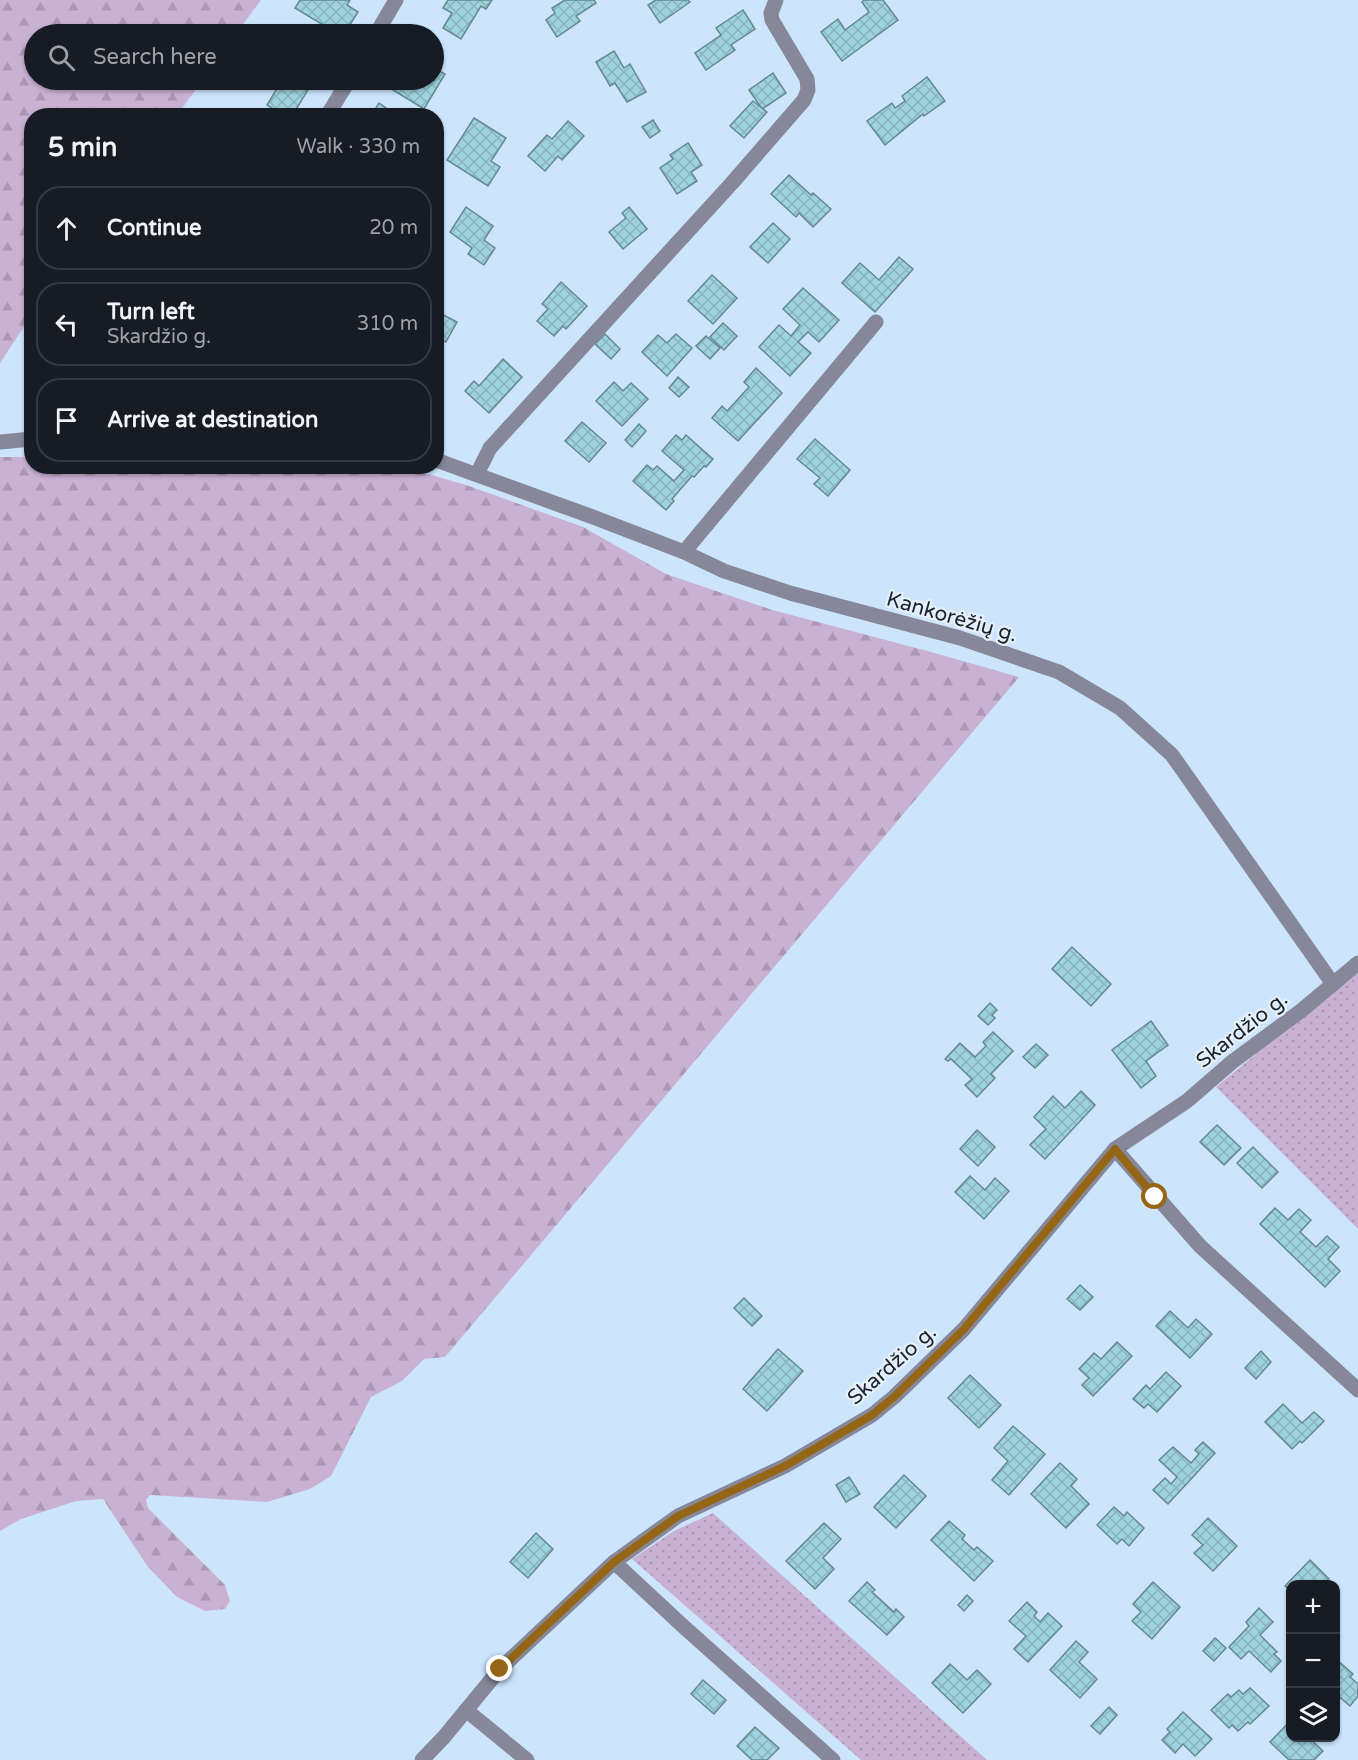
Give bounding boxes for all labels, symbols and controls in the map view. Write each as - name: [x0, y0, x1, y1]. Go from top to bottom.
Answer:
- search box: [24, 24, 444, 90]
- icon: search: [45, 41, 78, 74]
- text: Search here: [93, 44, 217, 70]
- text: 5 min: [48, 132, 117, 163]
- text: Walk · 330 m: [297, 135, 420, 159]
- icon: ahead: [50, 212, 83, 245]
- text: Continue: [107, 215, 202, 241]
- text: 20 m: [369, 216, 418, 240]
- text: Turn left: [107, 299, 195, 325]
- icon: left: [50, 308, 83, 341]
- text: 310 m: [357, 312, 418, 336]
- text: Skardžio g.: [107, 325, 211, 349]
- icon: arrive: [50, 404, 83, 437]
- text: Arrive at destination: [107, 407, 318, 433]
- street label: Kankorėžių g.: [884, 586, 1020, 648]
- street label: Skardžio g.: [1191, 986, 1293, 1074]
- route start: [1141, 1183, 1167, 1209]
- street label: Skardžio g.: [843, 1320, 941, 1410]
- map controls: [1286, 1580, 1340, 1742]
- button: +: [1286, 1580, 1340, 1634]
- button: −: [1286, 1634, 1340, 1688]
- route end: [486, 1655, 512, 1681]
- button: layers: [1286, 1688, 1340, 1742]

